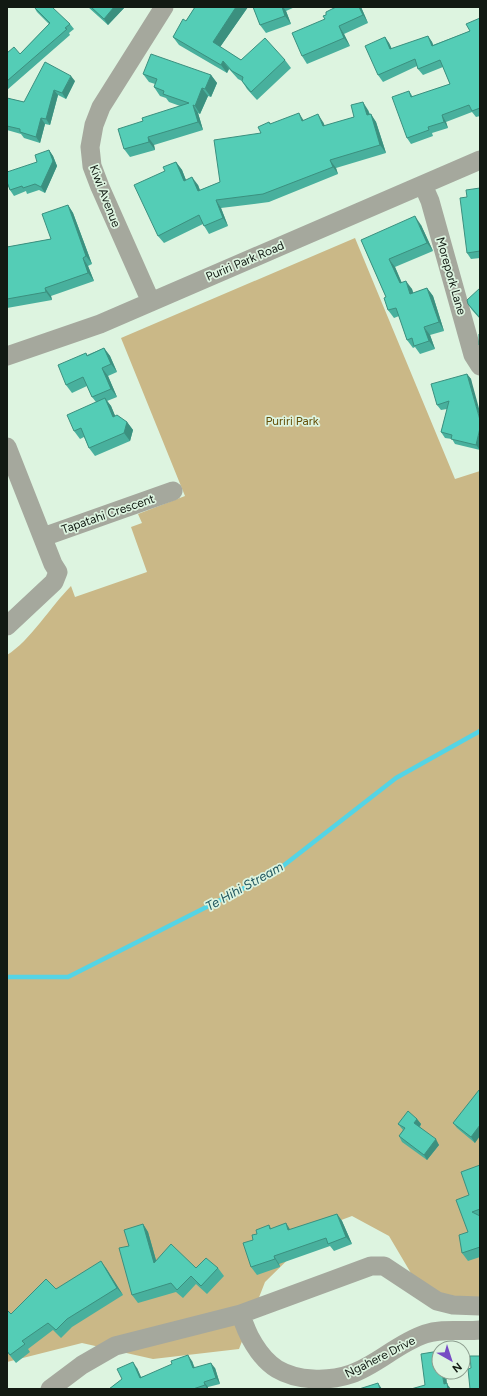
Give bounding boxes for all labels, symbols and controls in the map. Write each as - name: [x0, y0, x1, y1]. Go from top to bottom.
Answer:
- street label: Kiwi Avenue: [87, 163, 123, 230]
- street label: Morepork Lane: [433, 236, 469, 317]
- street label: Puriri Park Road: [204, 238, 286, 284]
- park label: Puriri Park: [265, 414, 319, 428]
- street label: Tapatahi Crescent: [60, 491, 157, 536]
- water label: Te Hihi Stream: [203, 859, 286, 914]
- street label: Ngahere Drive: [343, 1333, 418, 1381]
- north arrow: [431, 1340, 471, 1380]
- text: N: [450, 1360, 464, 1375]

